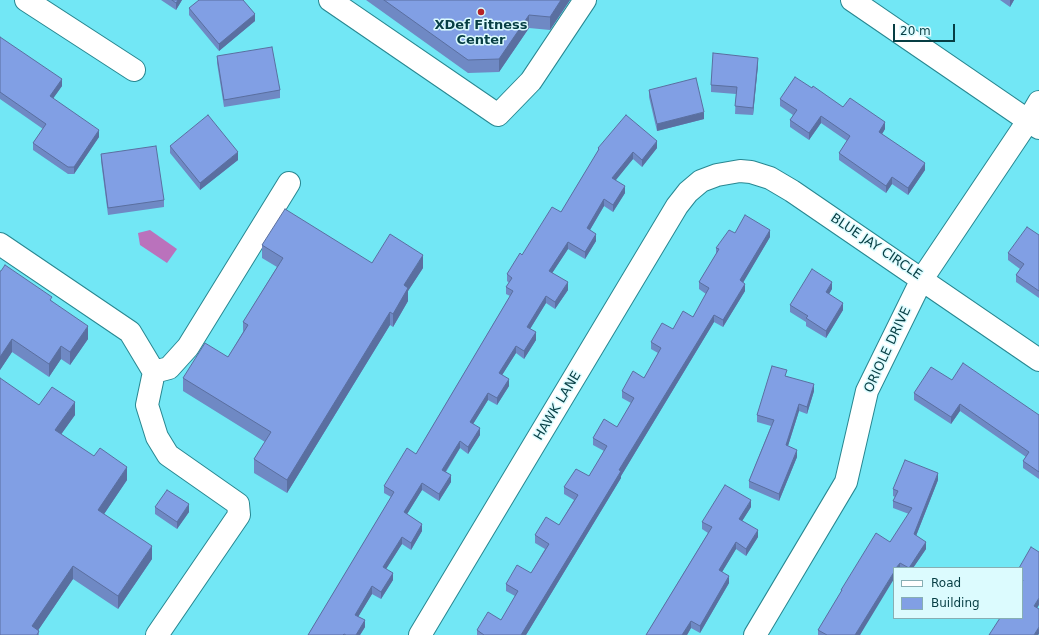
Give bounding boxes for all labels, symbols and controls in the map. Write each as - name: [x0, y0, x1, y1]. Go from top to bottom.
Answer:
- marker: XDef Fitness Center: [476, 7, 486, 17]
- scale bar: [895, 16, 957, 42]
- place label: XDef Fitness Center: [435, 18, 527, 49]
- text: 20 m: [900, 24, 931, 38]
- street label: BLUE JAY CIRCLE: [827, 211, 925, 283]
- street label: ORIOLE DRIVE: [861, 305, 915, 395]
- street label: HAWK LANE: [531, 369, 585, 443]
- legend: [893, 567, 1023, 619]
- text: Road: [931, 576, 961, 590]
- text: Building: [931, 596, 980, 610]

